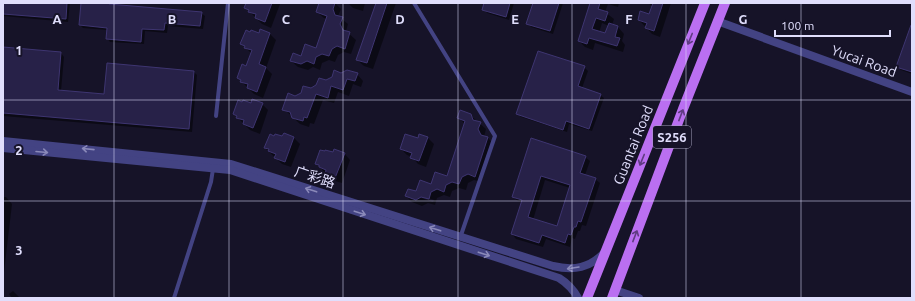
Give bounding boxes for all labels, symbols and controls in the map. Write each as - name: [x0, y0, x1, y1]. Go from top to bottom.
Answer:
- text: A: [52, 12, 62, 26]
- text: B: [168, 12, 177, 26]
- text: C: [282, 12, 291, 26]
- text: D: [395, 12, 405, 26]
- text: E: [511, 12, 519, 26]
- text: F: [625, 12, 633, 26]
- text: G: [739, 12, 748, 26]
- scale bar: [775, 12, 890, 38]
- text: 100 m: [781, 19, 814, 32]
- one-way arrow: [686, 32, 694, 44]
- street label: Yucai Road: [829, 42, 899, 80]
- text: 1: [15, 43, 23, 57]
- street label: Guantai Road: [610, 103, 656, 187]
- one-way arrow: [677, 109, 685, 121]
- road number: S256: [653, 126, 691, 148]
- text: 2: [15, 143, 23, 157]
- one-way arrow: [82, 146, 95, 153]
- one-way arrow: [35, 148, 48, 156]
- one-way arrow: [638, 153, 646, 165]
- street label: 广彩路: [293, 163, 337, 191]
- one-way arrow: [306, 185, 318, 193]
- one-way arrow: [353, 210, 366, 217]
- one-way arrow: [429, 225, 442, 232]
- one-way arrow: [631, 231, 639, 243]
- text: 3: [15, 243, 23, 257]
- one-way arrow: [477, 250, 489, 258]
- one-way arrow: [567, 264, 580, 272]

